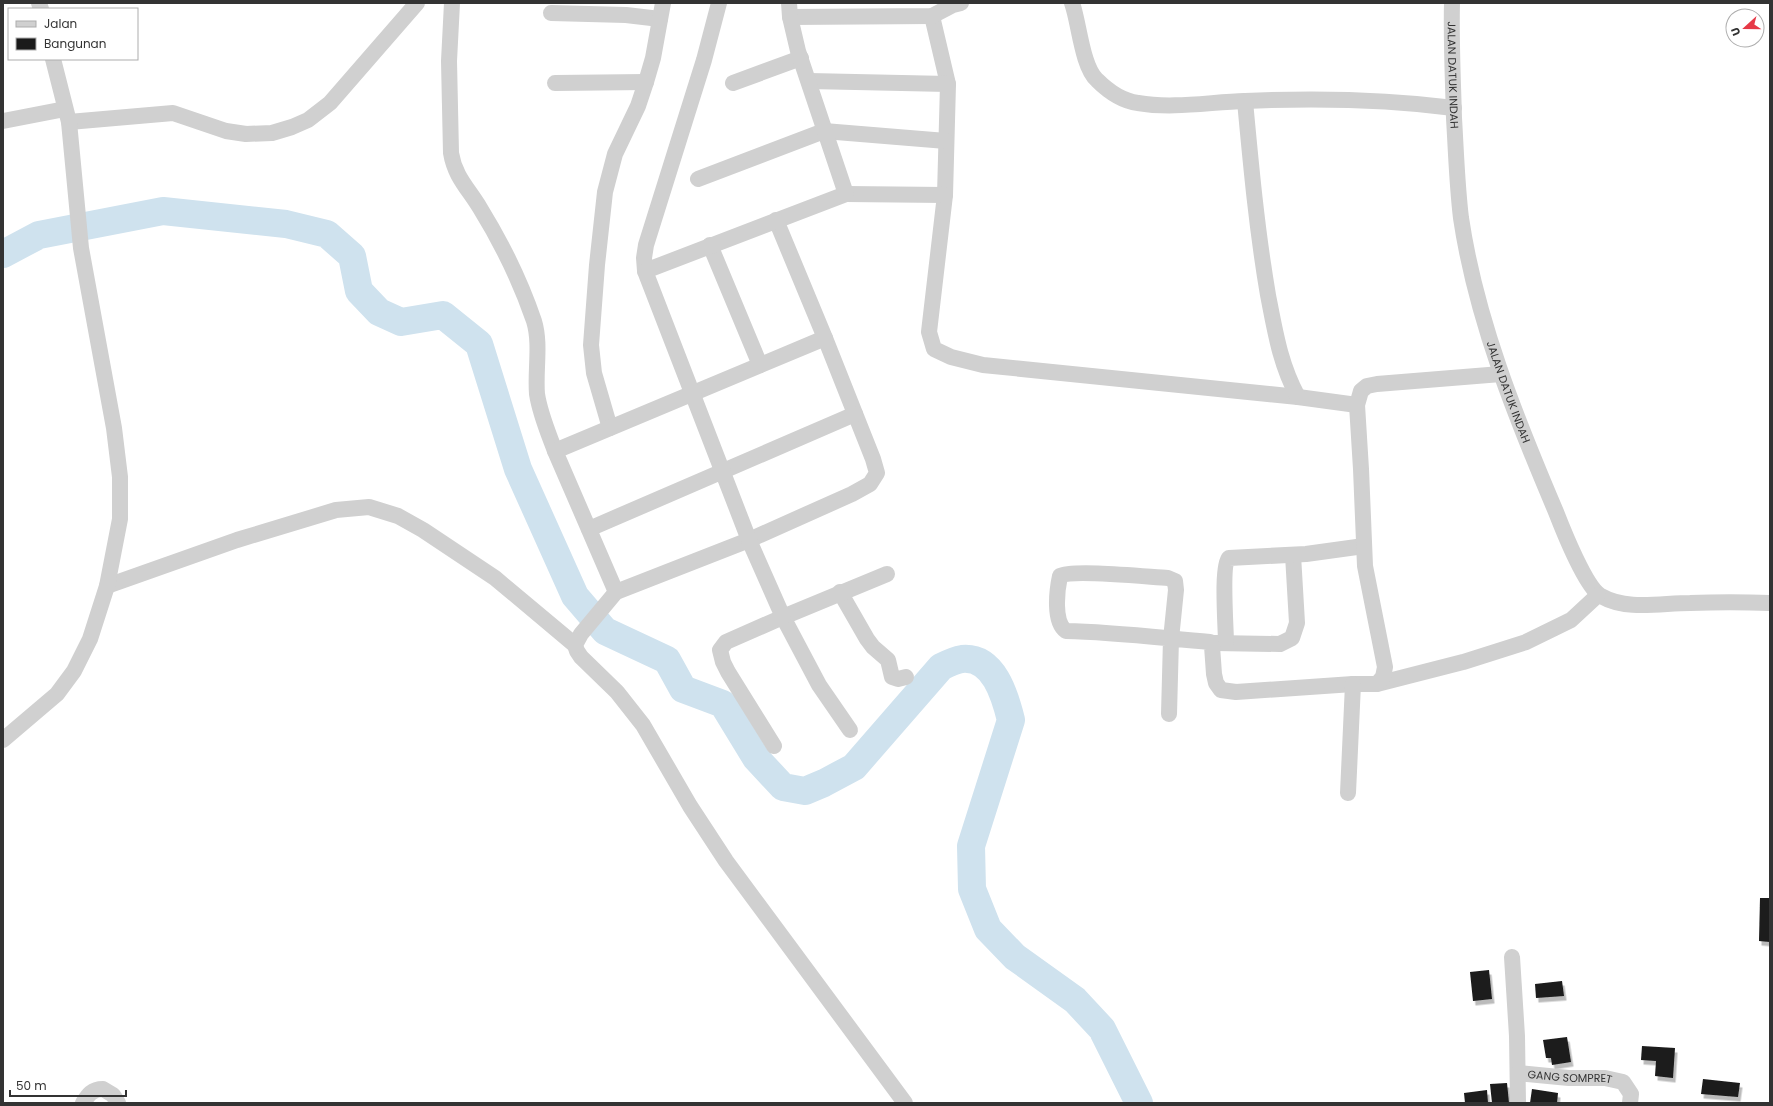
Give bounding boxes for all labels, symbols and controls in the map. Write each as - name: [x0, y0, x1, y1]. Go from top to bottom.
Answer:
- legend: [8, 8, 138, 60]
- north arrow: [1725, 8, 1765, 48]
- text: Jalan: [44, 15, 77, 32]
- street label: JALAN DATUK INDAH: [1444, 21, 1463, 129]
- text: U: [1727, 25, 1745, 38]
- text: Bangunan: [44, 35, 106, 52]
- street label: JALAN DATUK INDAH: [1483, 339, 1535, 445]
- street label: GANG SOMPRET: [1527, 1066, 1614, 1087]
- scale bar: [10, 1072, 126, 1098]
- text: 50 m: [16, 1077, 47, 1094]

